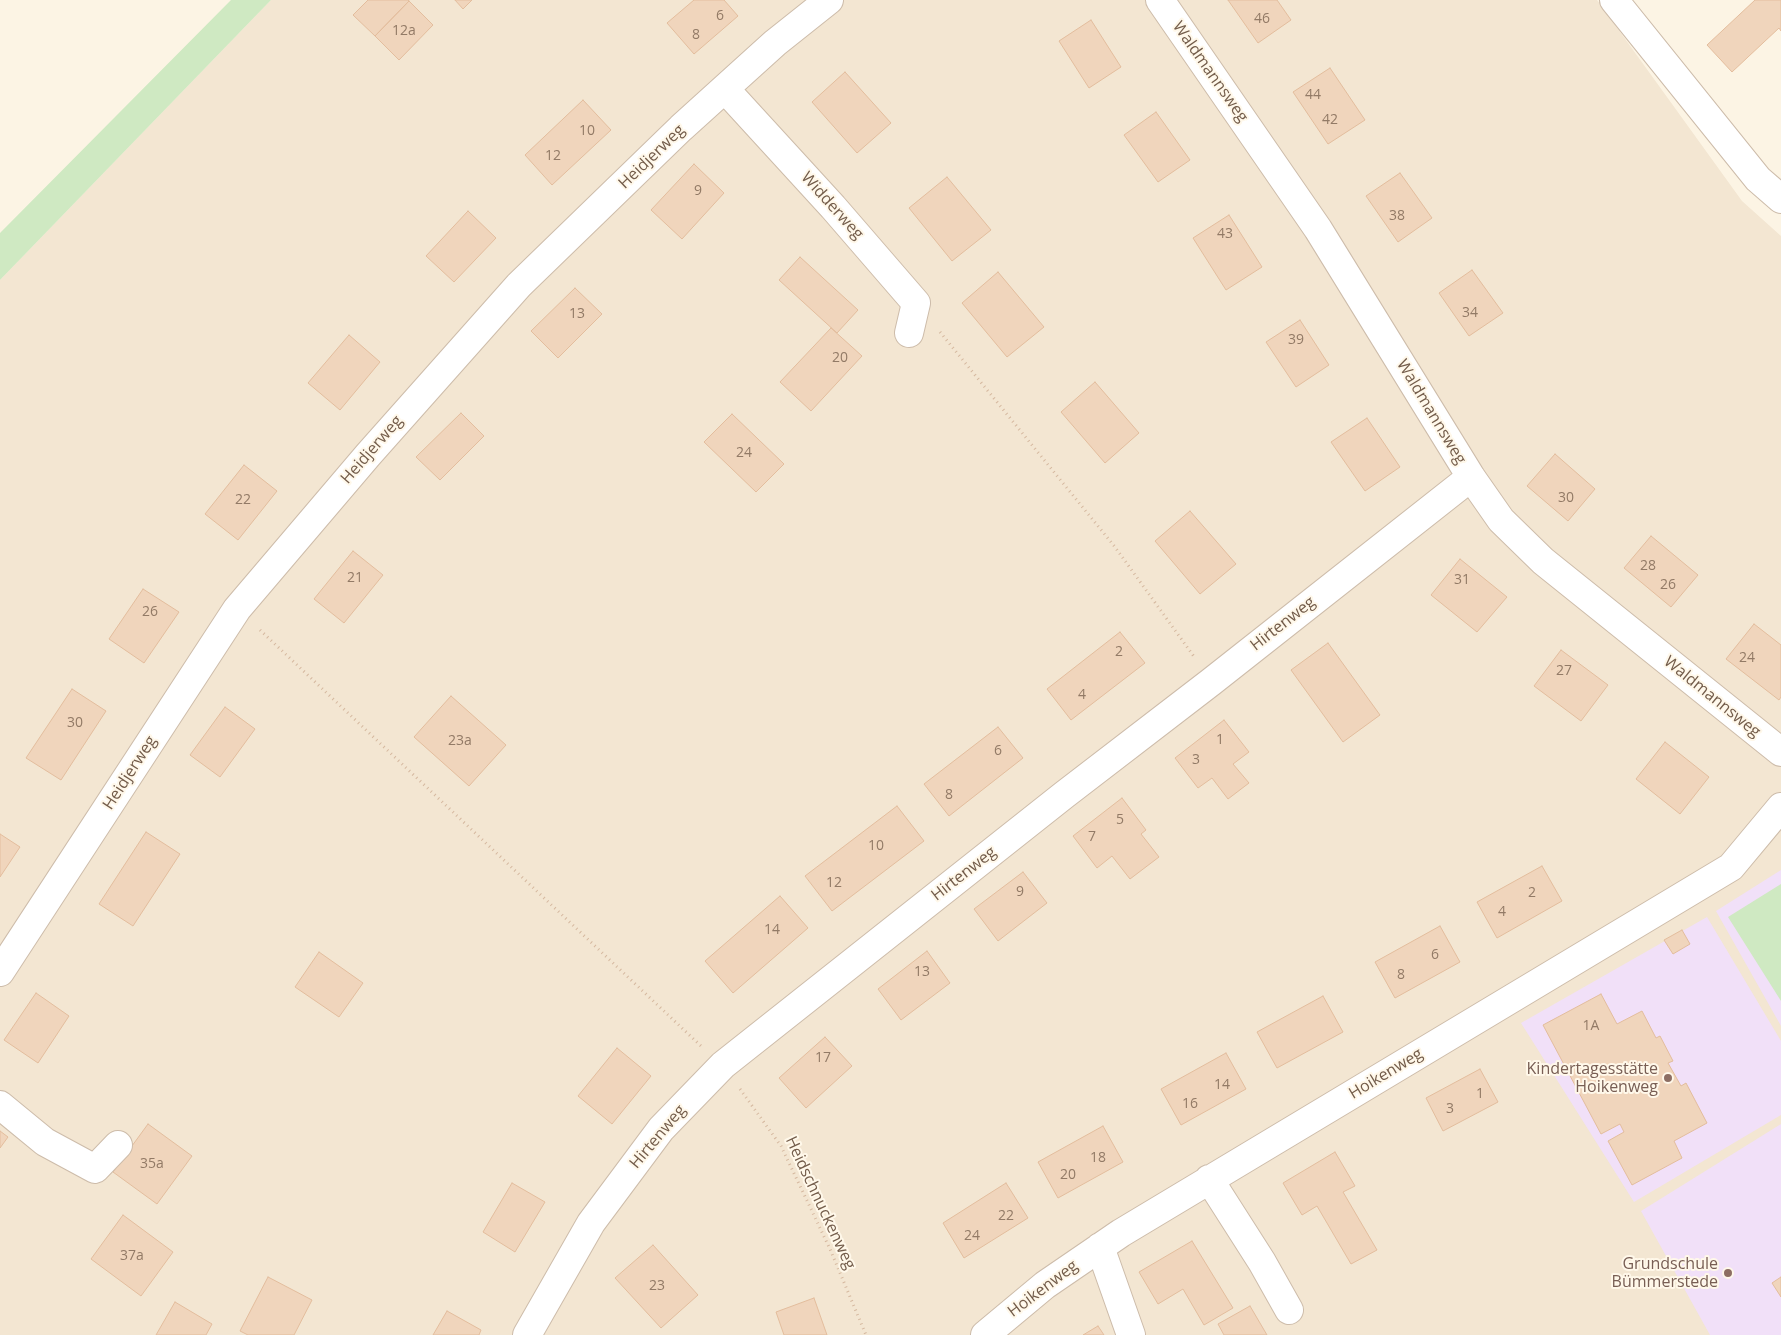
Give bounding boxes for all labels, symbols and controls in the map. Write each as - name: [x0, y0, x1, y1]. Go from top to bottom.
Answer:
- house number: 6: [716, 8, 724, 24]
- house number: 46: [1254, 11, 1270, 27]
- street label: Waldmannsweg: [1168, 18, 1252, 126]
- house number: 12a: [392, 23, 416, 39]
- house number: 8: [692, 27, 700, 43]
- house number: 44: [1305, 87, 1321, 103]
- house number: 42: [1322, 112, 1338, 128]
- street label: Heidjerweg: [615, 121, 689, 193]
- house number: 10: [579, 123, 595, 139]
- house number: 12: [545, 148, 561, 164]
- street label: Widderweg: [797, 168, 867, 244]
- house number: 9: [694, 183, 702, 199]
- house number: 38: [1389, 208, 1405, 224]
- house number: 43: [1217, 226, 1233, 242]
- house number: 34: [1462, 305, 1478, 321]
- house number: 13: [569, 306, 585, 322]
- house number: 39: [1288, 332, 1304, 348]
- house number: 20: [832, 350, 848, 366]
- street label: Waldmannsweg: [1392, 356, 1470, 468]
- street label: Heidjerweg: [337, 412, 407, 488]
- house number: 24: [736, 445, 752, 461]
- house number: 30: [1558, 490, 1574, 506]
- house number: 22: [235, 492, 251, 508]
- house number: 28: [1640, 558, 1656, 574]
- house number: 21: [347, 570, 363, 586]
- house number: 31: [1454, 572, 1470, 588]
- house number: 26: [1660, 577, 1676, 593]
- street label: Hirtenweg: [1247, 593, 1319, 655]
- house number: 26: [142, 604, 158, 620]
- house number: 2: [1115, 644, 1123, 660]
- house number: 24: [1739, 650, 1755, 666]
- street label: Waldmannsweg: [1660, 652, 1764, 742]
- house number: 27: [1556, 663, 1572, 679]
- house number: 4: [1078, 687, 1086, 703]
- house number: 30: [67, 715, 83, 731]
- street label: Heidjerweg: [99, 732, 161, 814]
- house number: 1: [1216, 732, 1224, 748]
- house number: 23a: [448, 733, 472, 749]
- house number: 6: [994, 743, 1002, 759]
- house number: 3: [1192, 752, 1200, 768]
- house number: 8: [945, 787, 953, 803]
- house number: 5: [1116, 812, 1124, 828]
- house number: 7: [1088, 829, 1096, 845]
- house number: 10: [868, 838, 884, 854]
- street label: Hirtenweg: [928, 843, 1000, 905]
- house number: 12: [826, 875, 842, 891]
- house number: 9: [1016, 884, 1024, 900]
- house number: 2: [1528, 885, 1536, 901]
- house number: 4: [1498, 904, 1506, 920]
- house number: 14: [764, 922, 780, 938]
- house number: 6: [1431, 947, 1439, 963]
- house number: 13: [914, 964, 930, 980]
- house number: 8: [1397, 967, 1405, 983]
- house number: 1A: [1583, 1018, 1599, 1034]
- street label: Hoikenweg: [1346, 1044, 1426, 1104]
- house number: 17: [815, 1050, 831, 1066]
- place label: Kindertagesstätte Hoikenweg: [1527, 1059, 1658, 1097]
- marker: Kindertagesstätte Hoikenweg: [1662, 1072, 1674, 1084]
- house number: 14: [1214, 1077, 1230, 1093]
- house number: 1: [1476, 1086, 1484, 1102]
- house number: 16: [1182, 1096, 1198, 1112]
- street label: Hirtenweg: [626, 1101, 690, 1173]
- house number: 3: [1446, 1101, 1454, 1117]
- street label: Heidschnuckenweg: [781, 1134, 859, 1272]
- house number: 18: [1090, 1150, 1106, 1166]
- house number: 35a: [140, 1156, 164, 1172]
- house number: 20: [1060, 1167, 1076, 1183]
- house number: 22: [998, 1208, 1014, 1224]
- house number: 24: [964, 1228, 980, 1244]
- house number: 37a: [120, 1248, 144, 1264]
- place label: Grundschule Bümmerstede: [1612, 1254, 1718, 1292]
- street label: Hoikenweg: [1004, 1256, 1082, 1322]
- marker: Grundschule Bümmerstede: [1722, 1267, 1734, 1279]
- house number: 23: [649, 1278, 665, 1294]

